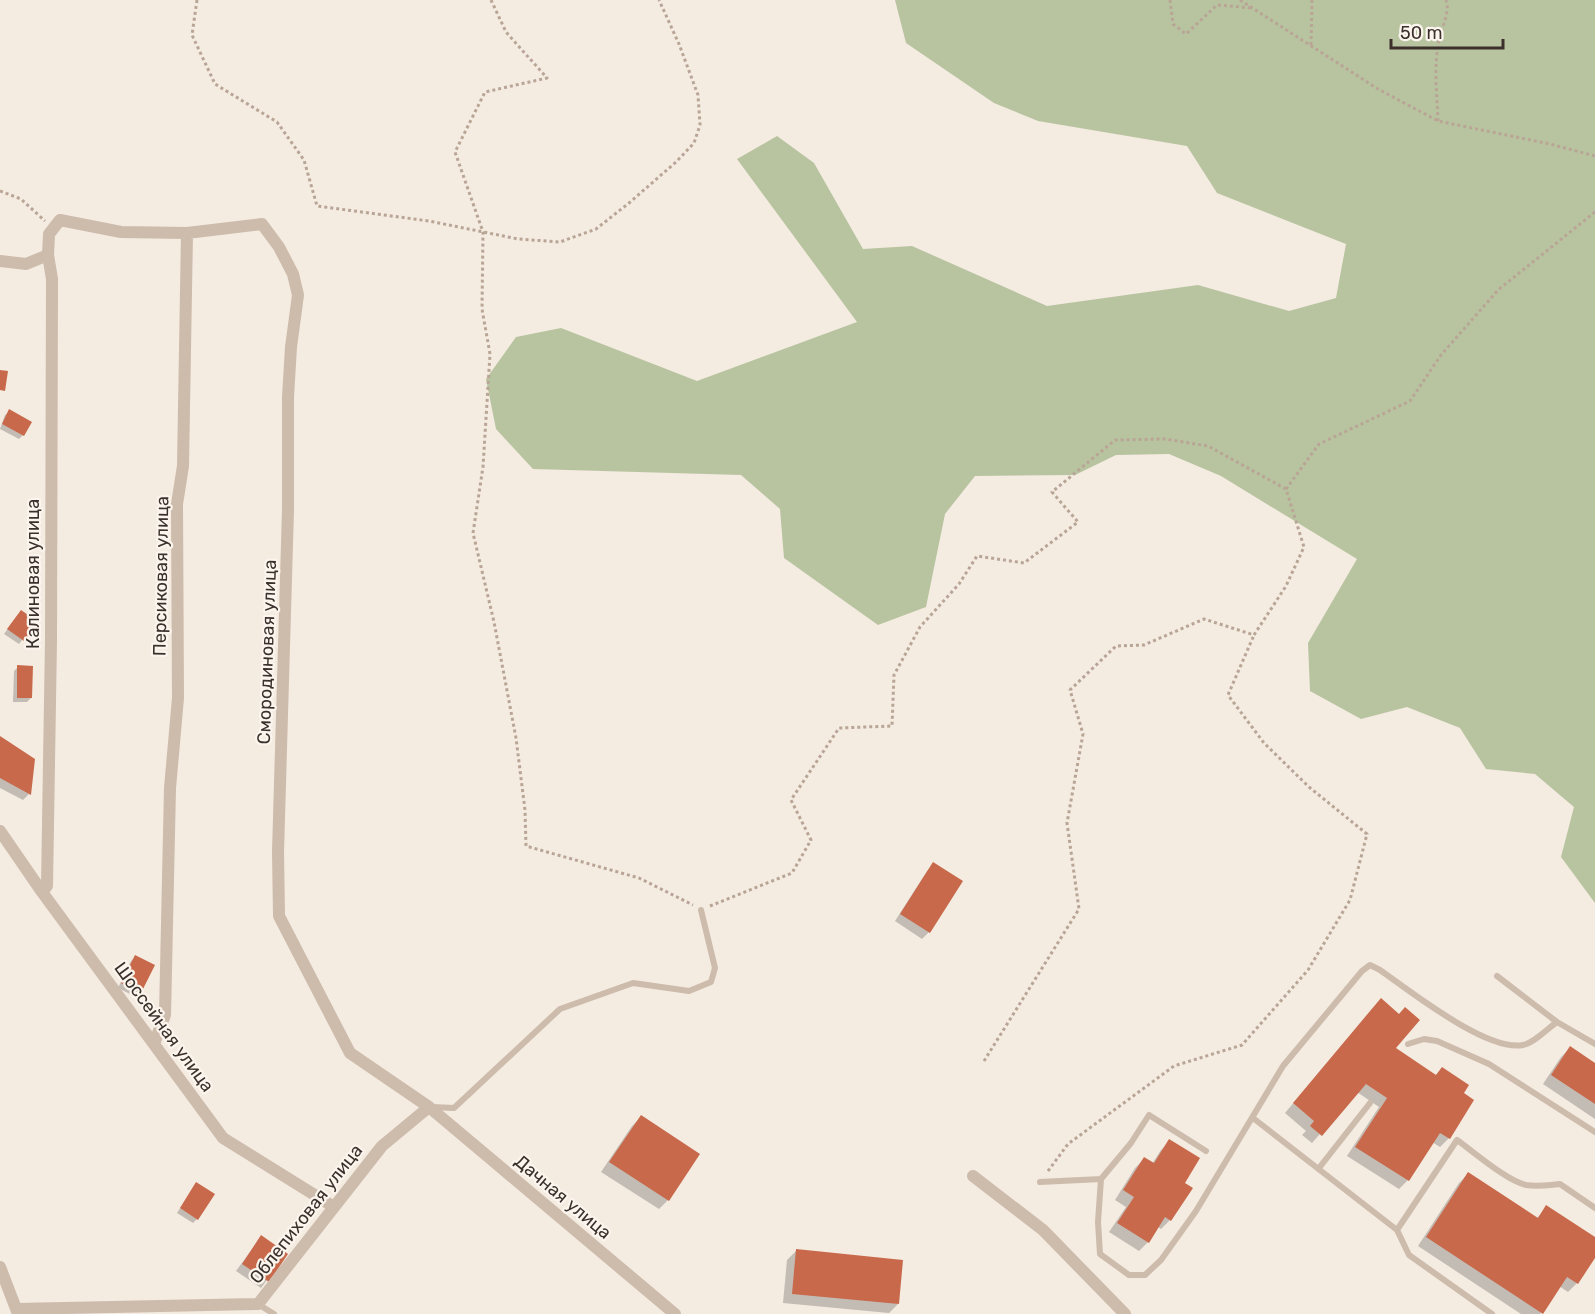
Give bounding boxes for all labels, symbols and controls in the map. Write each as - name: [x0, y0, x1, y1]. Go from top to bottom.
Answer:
- scale bar: [1391, 12, 1504, 50]
- text: 50 m: [1400, 22, 1443, 44]
- street label: Персиковая улица: [149, 496, 173, 656]
- street label: Калиновая улица: [22, 499, 44, 649]
- street label: Смородиновая улица: [253, 559, 281, 745]
- street label: Шоссейная улица: [109, 958, 219, 1096]
- street label: Облепиховая улица: [245, 1140, 367, 1288]
- street label: Дачная улица: [510, 1150, 616, 1244]

